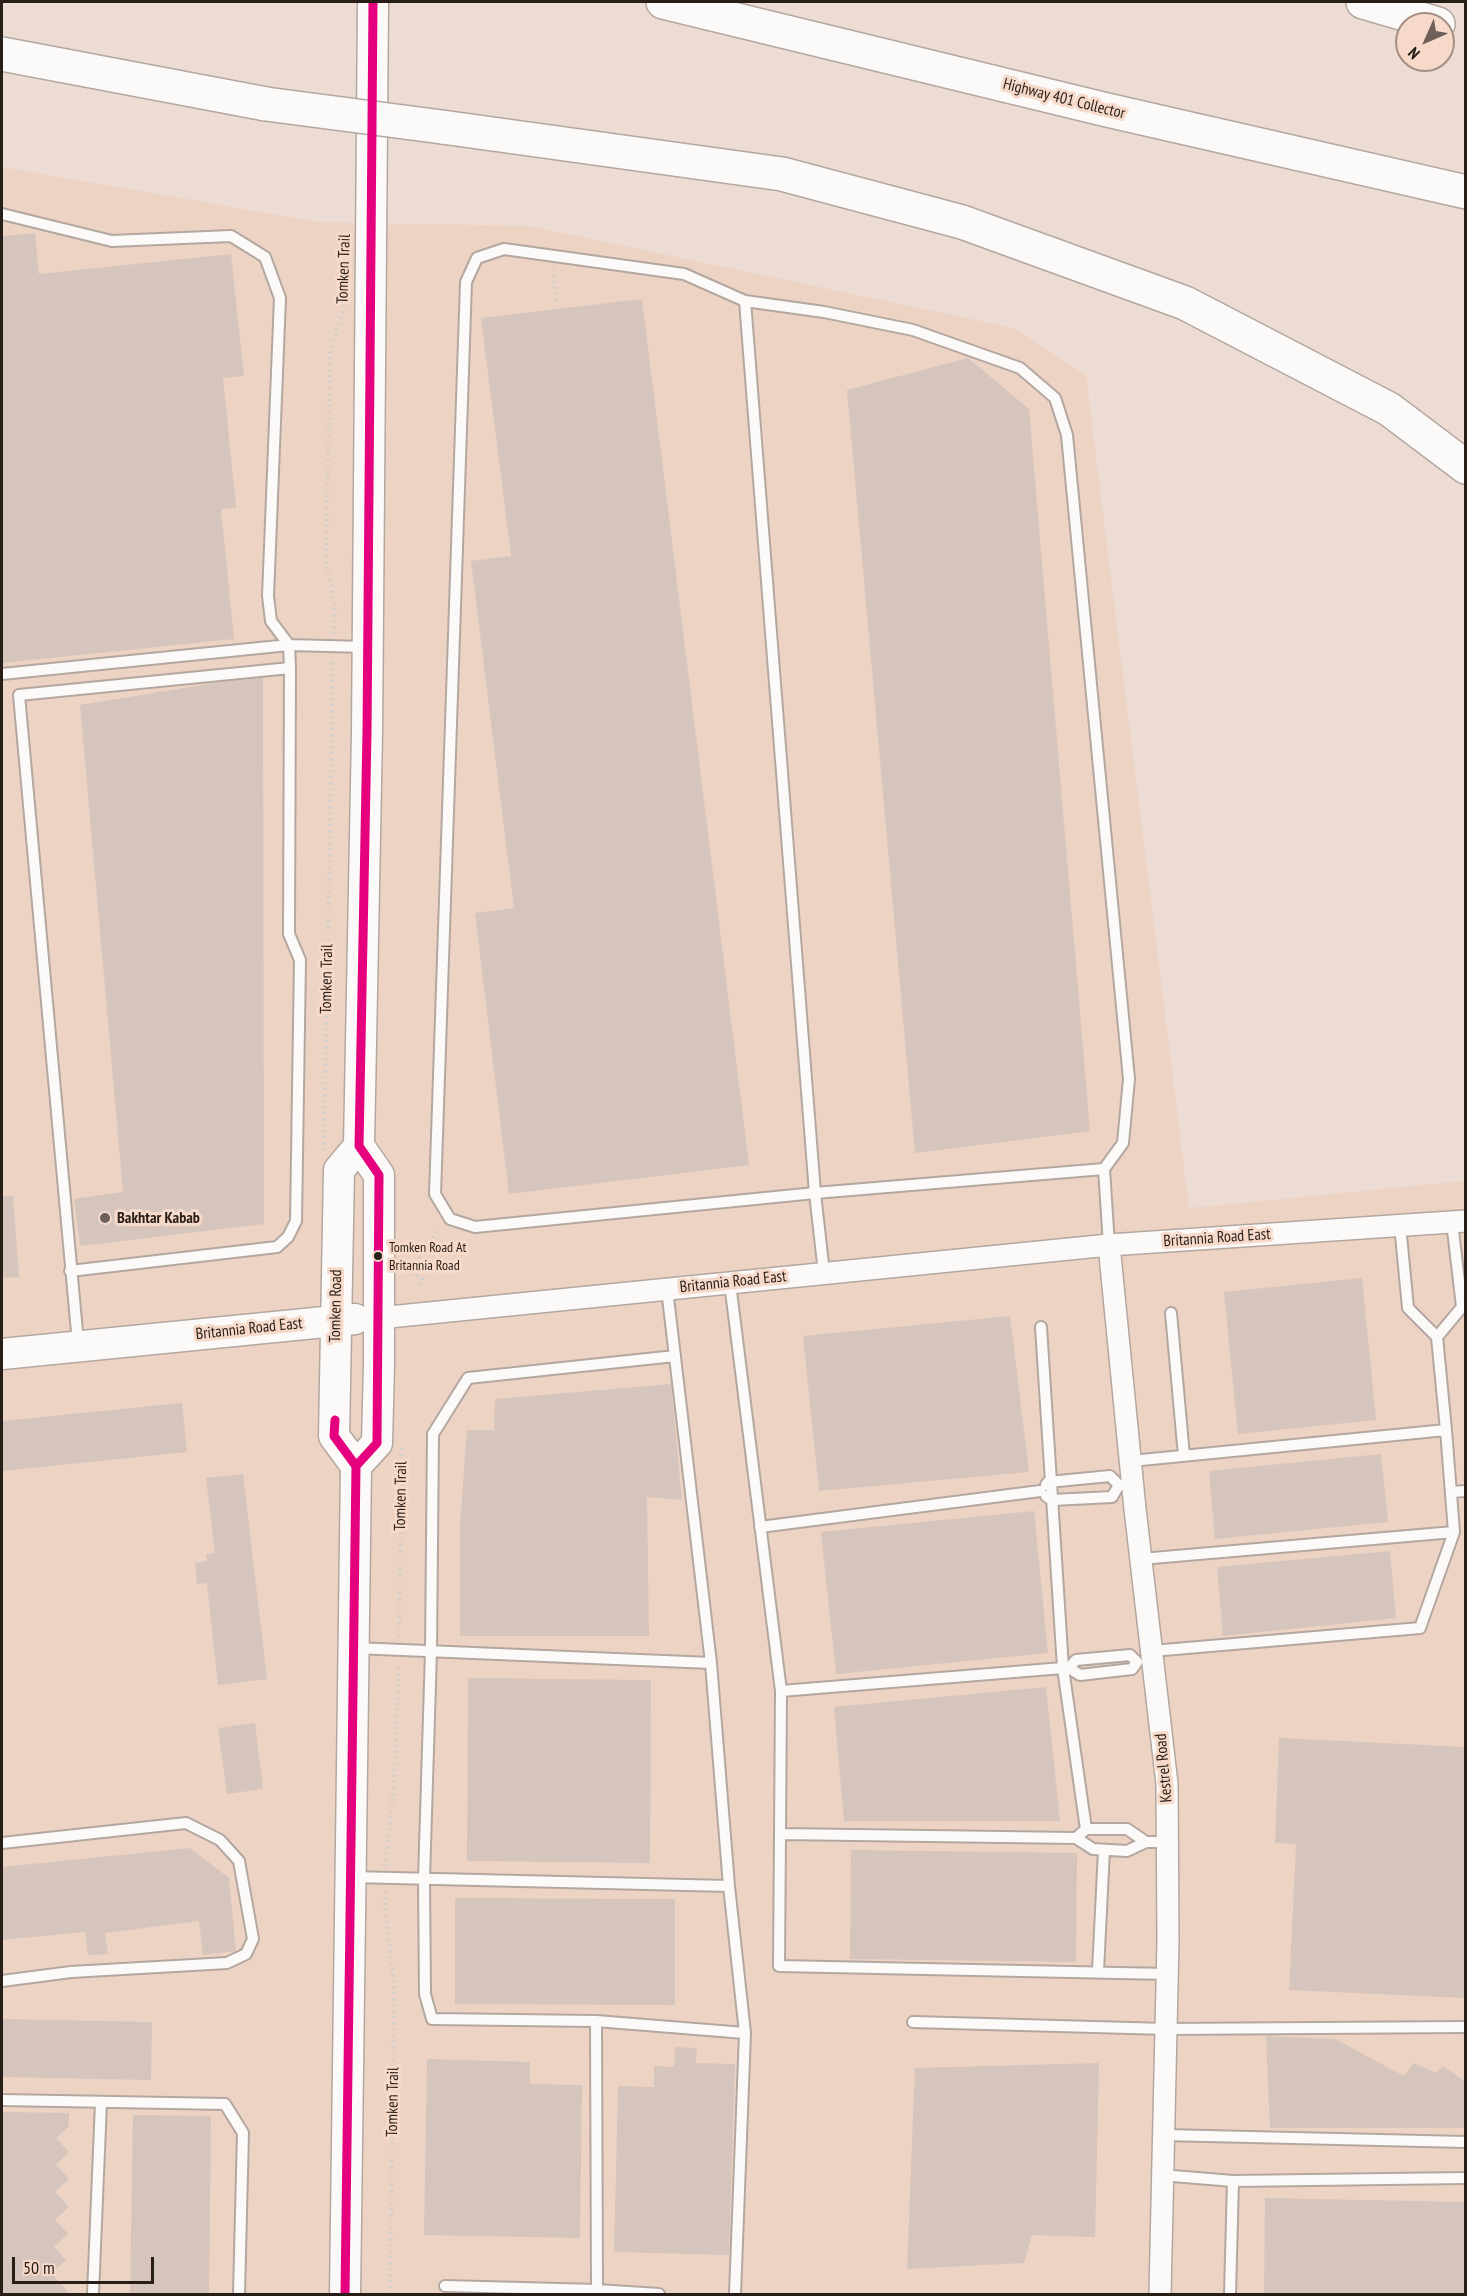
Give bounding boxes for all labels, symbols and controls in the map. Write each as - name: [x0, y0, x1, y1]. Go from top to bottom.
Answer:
- north arrow: [1395, 12, 1455, 72]
- text: N: [1404, 43, 1424, 63]
- street label: Highway 401 Collector: [1001, 75, 1127, 123]
- street label: Tomken Trail: [333, 234, 355, 304]
- street label: Tomken Trail: [317, 944, 337, 1014]
- place label: Bakhtar Kabab: [117, 1208, 200, 1228]
- marker: Bakhtar Kabab: [98, 1211, 112, 1225]
- street label: Britannia Road East: [1163, 1225, 1271, 1251]
- place label: Tomken Road At Britannia Road: [389, 1240, 466, 1272]
- marker: Tomken Road At Britannia Road: [372, 1250, 384, 1262]
- street label: Britannia Road East: [679, 1267, 787, 1297]
- street label: Tomken Road: [326, 1269, 346, 1343]
- street label: Britannia Road East: [195, 1314, 303, 1344]
- street label: Tomken Trail: [391, 1461, 411, 1531]
- street label: Kestrel Road: [1151, 1733, 1177, 1803]
- street label: Tomken Trail: [383, 2067, 403, 2137]
- scale bar: [15, 2245, 158, 2283]
- text: 50 m: [23, 2256, 55, 2279]

